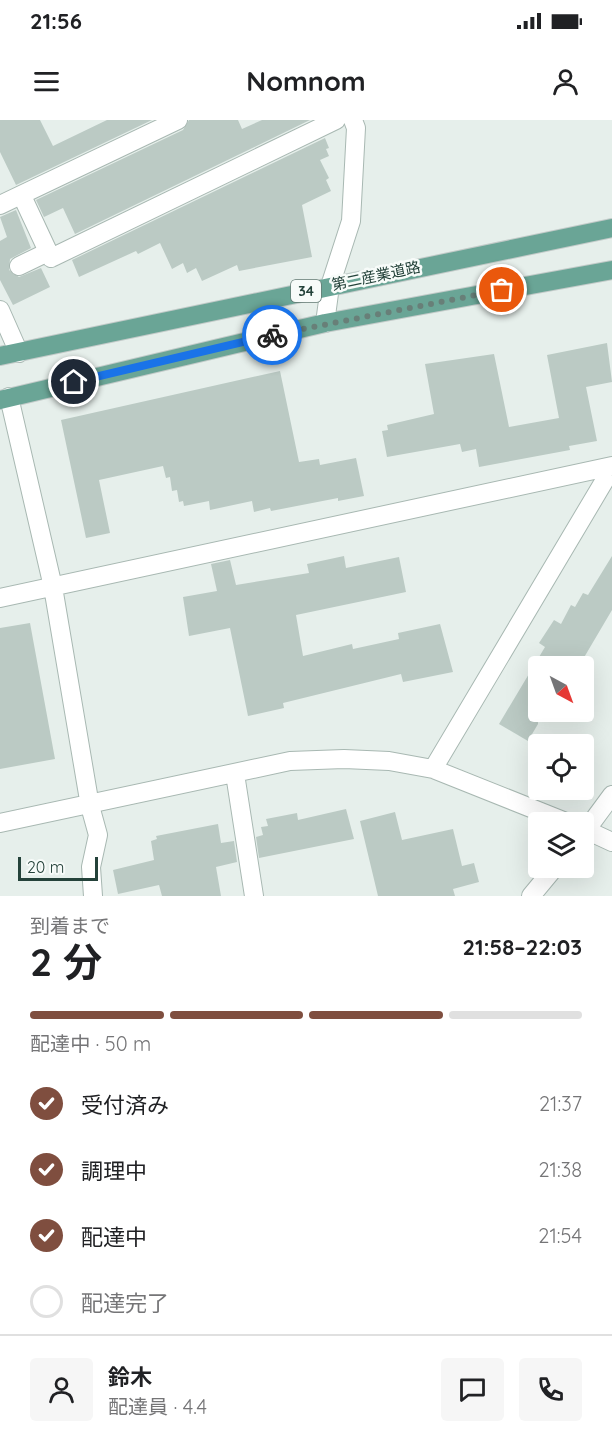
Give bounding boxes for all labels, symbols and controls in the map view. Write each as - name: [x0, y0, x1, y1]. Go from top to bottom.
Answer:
- text: 21:56: [30, 7, 82, 35]
- text: Nomnom: [246, 64, 366, 98]
- icon: menu: [30, 65, 63, 98]
- icon: person: [549, 65, 582, 98]
- street label: 第二産業道路: [330, 257, 422, 294]
- pin: [476, 264, 527, 315]
- icon: bag: [485, 273, 518, 306]
- road number: 34: [291, 280, 321, 302]
- courier: [242, 305, 302, 365]
- icon: bike: [256, 319, 289, 352]
- pin: [48, 356, 99, 407]
- icon: home: [57, 365, 90, 398]
- north arrow: [528, 656, 594, 722]
- map controls: [528, 656, 594, 878]
- button: locate: [528, 734, 594, 800]
- button: layers: [528, 812, 594, 878]
- scale bar: [18, 854, 98, 882]
- text: 20 m: [27, 857, 64, 877]
- text: 到着まで: [30, 913, 110, 938]
- text: 21:58–22:03: [462, 933, 582, 961]
- text: 2 分: [30, 937, 102, 986]
- text: 配達中 · 50 m: [30, 1031, 151, 1056]
- icon: check: [30, 1087, 63, 1120]
- text: 受付済み: [81, 1091, 169, 1119]
- text: 21:37: [539, 1091, 582, 1116]
- icon: check: [30, 1153, 63, 1186]
- text: 調理中: [81, 1157, 147, 1185]
- text: 21:38: [539, 1157, 582, 1182]
- icon: check: [30, 1219, 63, 1252]
- text: 配達中: [81, 1223, 147, 1251]
- text: 21:54: [538, 1223, 582, 1248]
- text: 配達完了: [81, 1289, 169, 1317]
- button: person: [30, 1358, 93, 1421]
- button: chat: [441, 1358, 504, 1421]
- button: phone: [519, 1358, 582, 1421]
- text: 鈴木: [108, 1363, 152, 1391]
- text: 配達員 · 4.4: [108, 1394, 207, 1419]

